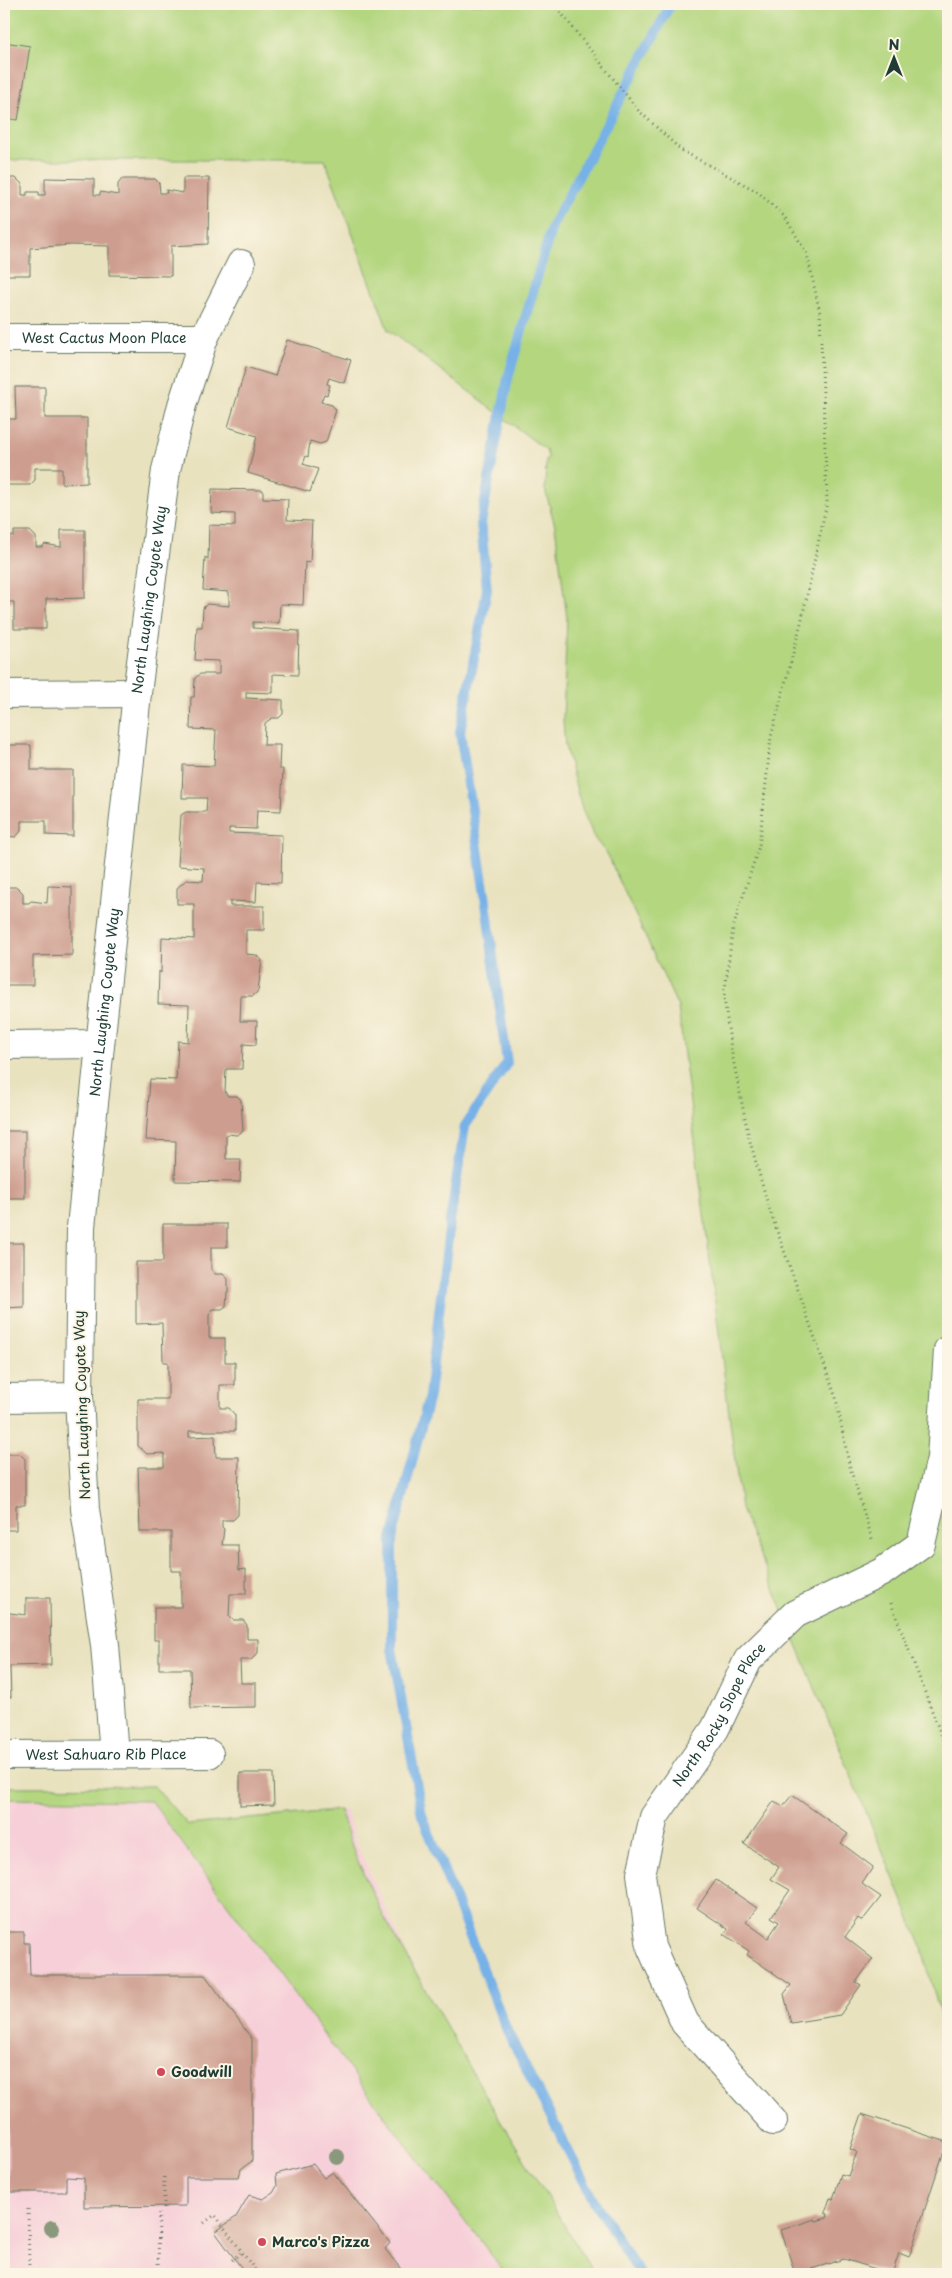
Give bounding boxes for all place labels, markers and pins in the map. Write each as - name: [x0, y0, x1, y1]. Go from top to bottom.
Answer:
- place label: Goodwill: [171, 2061, 232, 2082]
- marker: Goodwill: [155, 2066, 167, 2078]
- place label: Marco's Pizza: [272, 2231, 370, 2252]
- marker: Marco's Pizza: [256, 2236, 268, 2248]

